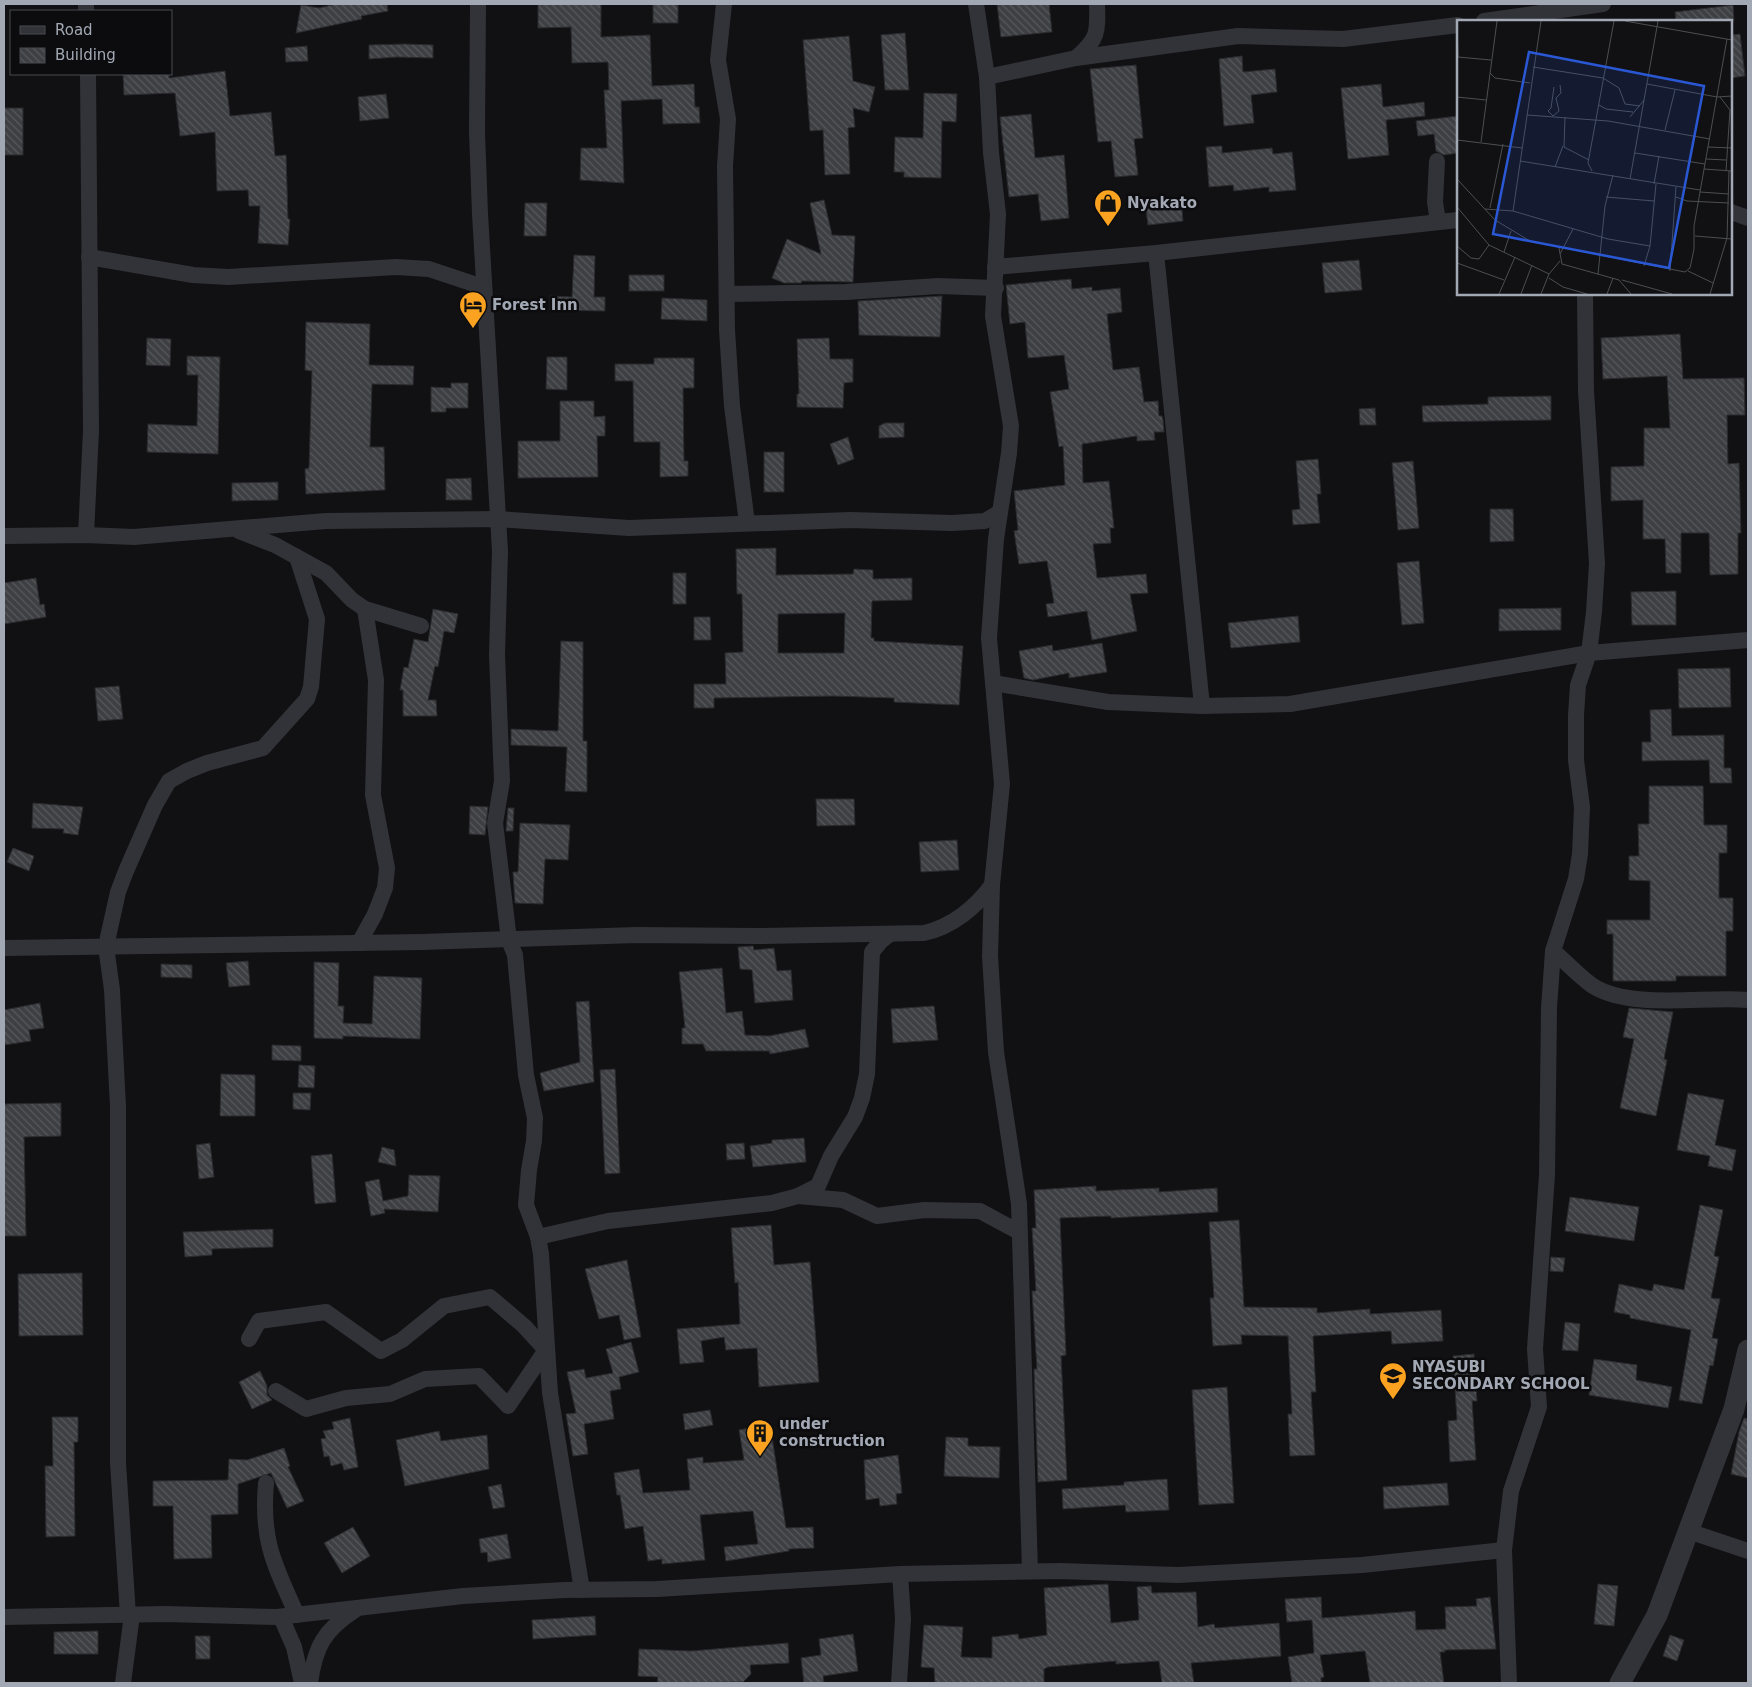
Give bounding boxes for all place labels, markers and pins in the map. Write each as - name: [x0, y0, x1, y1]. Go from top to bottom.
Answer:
- shop icon: Nyakato: [1093, 188, 1123, 227]
- place label: Nyakato: [1127, 194, 1197, 212]
- hotel icon: Forest Inn: [458, 290, 488, 329]
- place label: Forest Inn: [492, 296, 578, 314]
- place label: NYASUBI SECONDARY SCHOOL: [1412, 1358, 1590, 1393]
- school or university icon: NYASUBI SECONDARY SCHOOL: [1378, 1361, 1408, 1400]
- place label: under construction: [779, 1415, 885, 1450]
- building icon: under construction: [745, 1418, 775, 1457]

